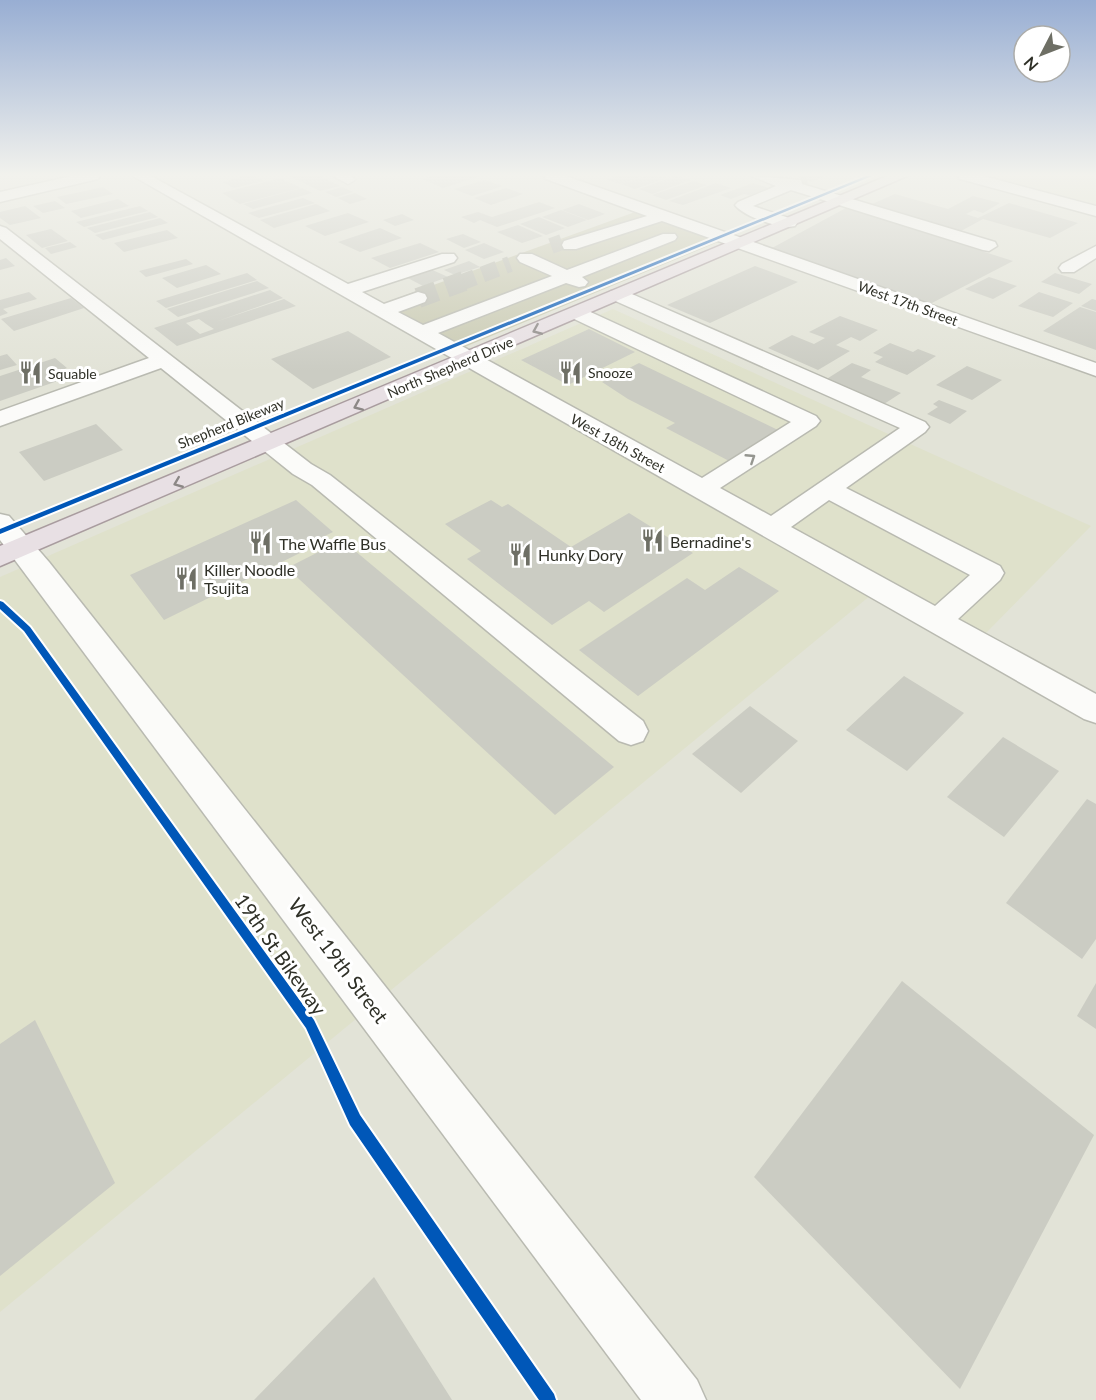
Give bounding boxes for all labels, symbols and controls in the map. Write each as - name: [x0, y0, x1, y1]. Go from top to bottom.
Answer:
- north arrow: [1012, 24, 1072, 84]
- text: N: [1019, 53, 1042, 75]
- street label: West 17th Street: [856, 277, 960, 329]
- one-way arrow: [532, 323, 543, 335]
- street label: North Shepherd Drive: [384, 333, 516, 401]
- restaurant icon: Snooze: [557, 359, 583, 385]
- restaurant icon: Squable: [17, 360, 43, 386]
- place label: Snooze: [588, 364, 633, 381]
- place label: Squable: [48, 365, 97, 382]
- street label: Shepherd Bikeway: [175, 394, 287, 452]
- one-way arrow: [353, 399, 364, 411]
- street label: West 18th Street: [568, 410, 668, 476]
- one-way arrow: [745, 453, 755, 465]
- one-way arrow: [173, 476, 184, 488]
- restaurant icon: Bernadine's: [639, 528, 665, 554]
- restaurant icon: The Waffle Bus: [248, 530, 274, 556]
- place label: Bernadine's: [670, 532, 751, 551]
- place label: The Waffle Bus: [279, 534, 386, 553]
- restaurant icon: Hunky Dory: [507, 541, 533, 567]
- place label: Hunky Dory: [538, 545, 624, 564]
- place label: Killer Noodle Tsujita: [204, 560, 295, 597]
- restaurant icon: Killer Noodle Tsujita: [173, 565, 199, 591]
- street label: 19th St Bikeway: [230, 889, 332, 1020]
- street label: West 19th Street: [284, 893, 394, 1027]

